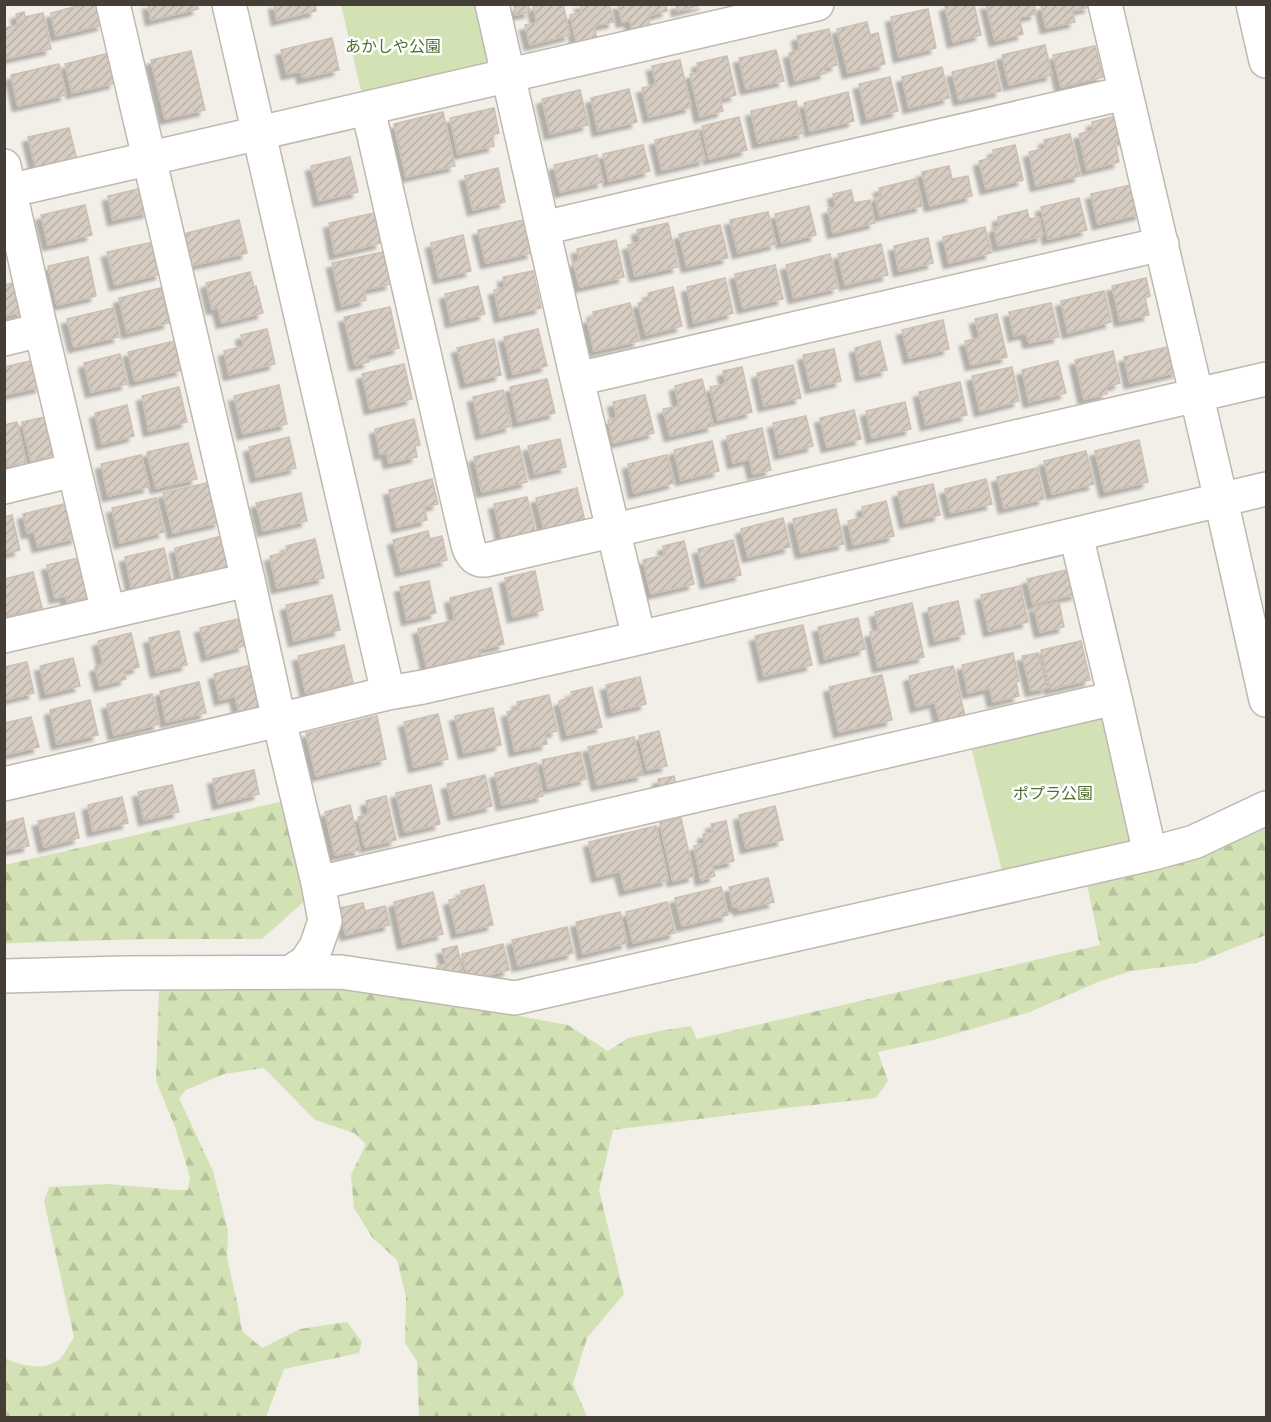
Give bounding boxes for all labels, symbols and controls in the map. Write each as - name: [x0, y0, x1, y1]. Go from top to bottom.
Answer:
- park label: あかしや公園: [345, 38, 441, 55]
- park label: ポプラ公園: [1013, 785, 1093, 802]

